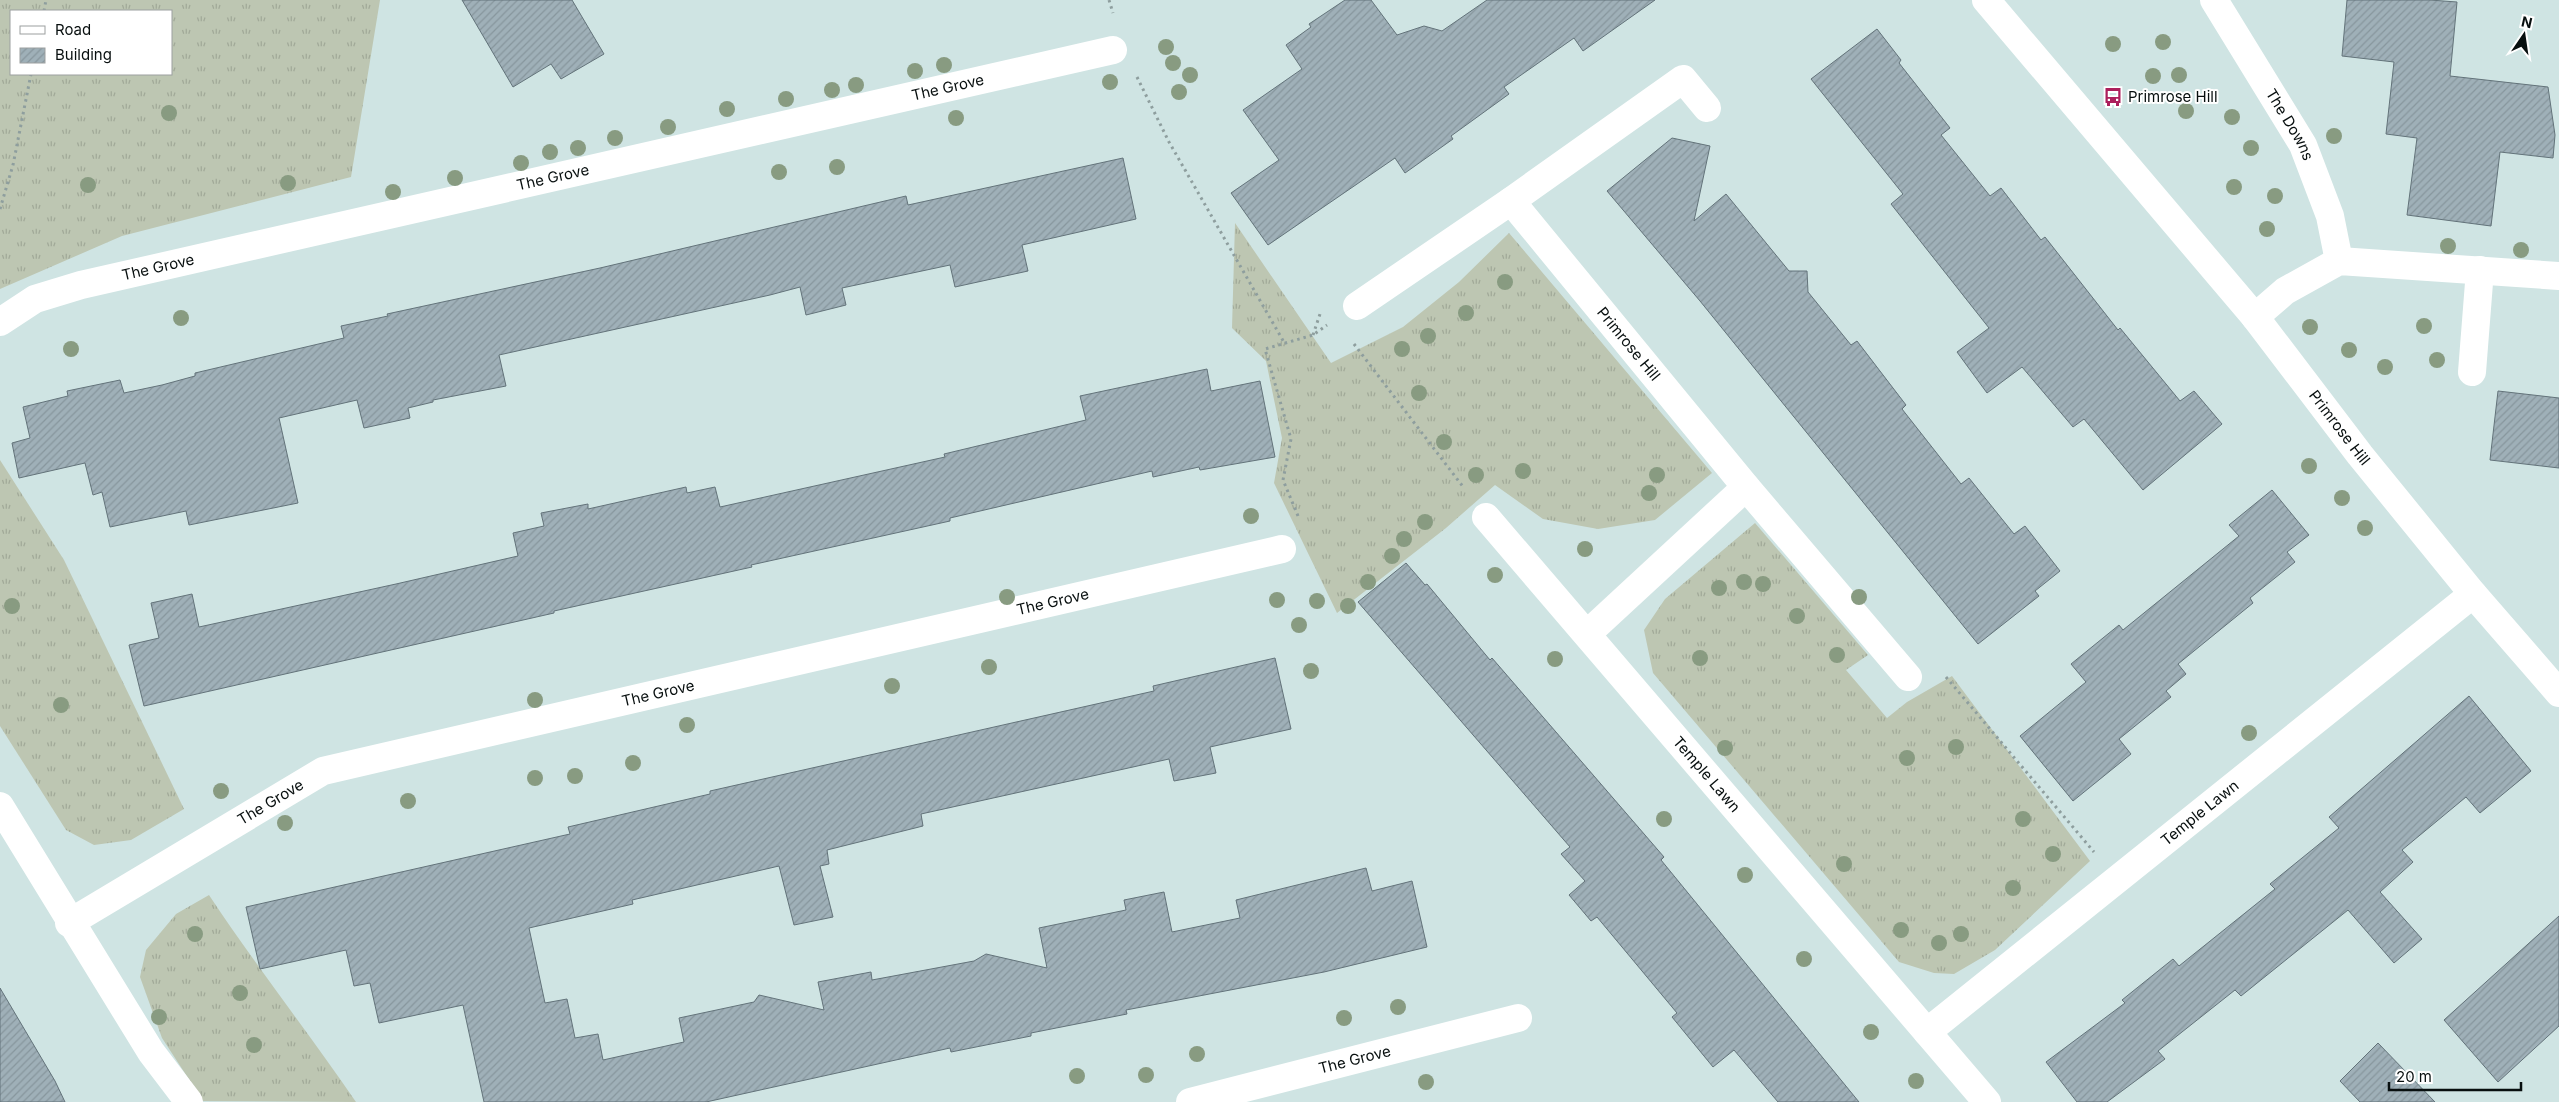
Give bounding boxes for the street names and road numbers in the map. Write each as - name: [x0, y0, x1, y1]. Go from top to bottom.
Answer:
- street label: The Grove: [910, 70, 986, 105]
- street label: The Downs: [2262, 85, 2318, 163]
- street label: The Grove: [515, 160, 591, 194]
- street label: The Grove: [120, 250, 196, 284]
- street label: Primrose Hill: [1593, 303, 1665, 384]
- street label: Primrose Hill: [2305, 386, 2374, 469]
- street label: The Grove: [1015, 584, 1091, 619]
- street label: The Grove: [620, 675, 696, 711]
- street label: Temple Lawn: [1669, 732, 1745, 816]
- street label: The Grove: [234, 775, 307, 829]
- street label: Temple Lawn: [2157, 776, 2242, 850]
- street label: The Grove: [1316, 1041, 1393, 1078]

